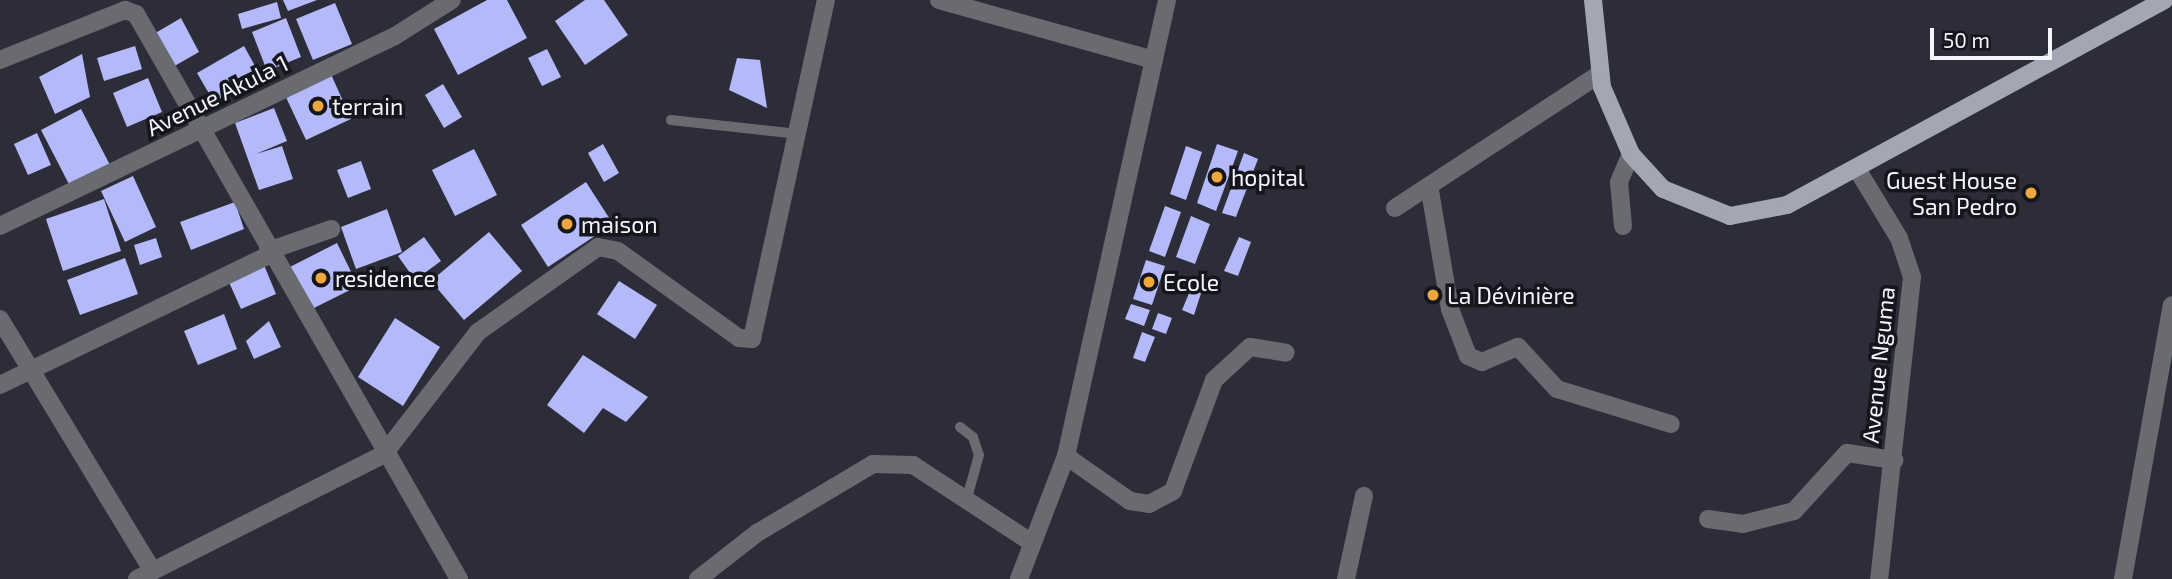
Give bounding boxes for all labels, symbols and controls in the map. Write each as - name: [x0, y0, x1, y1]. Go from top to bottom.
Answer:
- scale bar: [1934, 14, 2056, 58]
- text: 50 m: [1943, 27, 1990, 52]
- street label: Avenue Akula 1: [141, 49, 293, 141]
- place label: terrain: [332, 92, 403, 120]
- marker: terrain: [310, 98, 326, 114]
- place label: hopital: [1231, 163, 1305, 191]
- place label: Guest House San Pedro: [1886, 166, 2017, 220]
- marker: hopital: [1209, 169, 1225, 185]
- marker: Guest House San Pedro: [2023, 185, 2039, 201]
- place label: maison: [581, 210, 658, 238]
- marker: maison: [559, 216, 575, 232]
- place label: residence: [335, 264, 436, 292]
- place label: Ecole: [1163, 268, 1219, 296]
- marker: residence: [313, 270, 329, 286]
- marker: Ecole: [1141, 274, 1157, 290]
- place label: La Dévinière: [1447, 281, 1575, 309]
- street label: Avenue Nguma: [1856, 285, 1900, 445]
- marker: La Dévinière: [1425, 287, 1441, 303]

